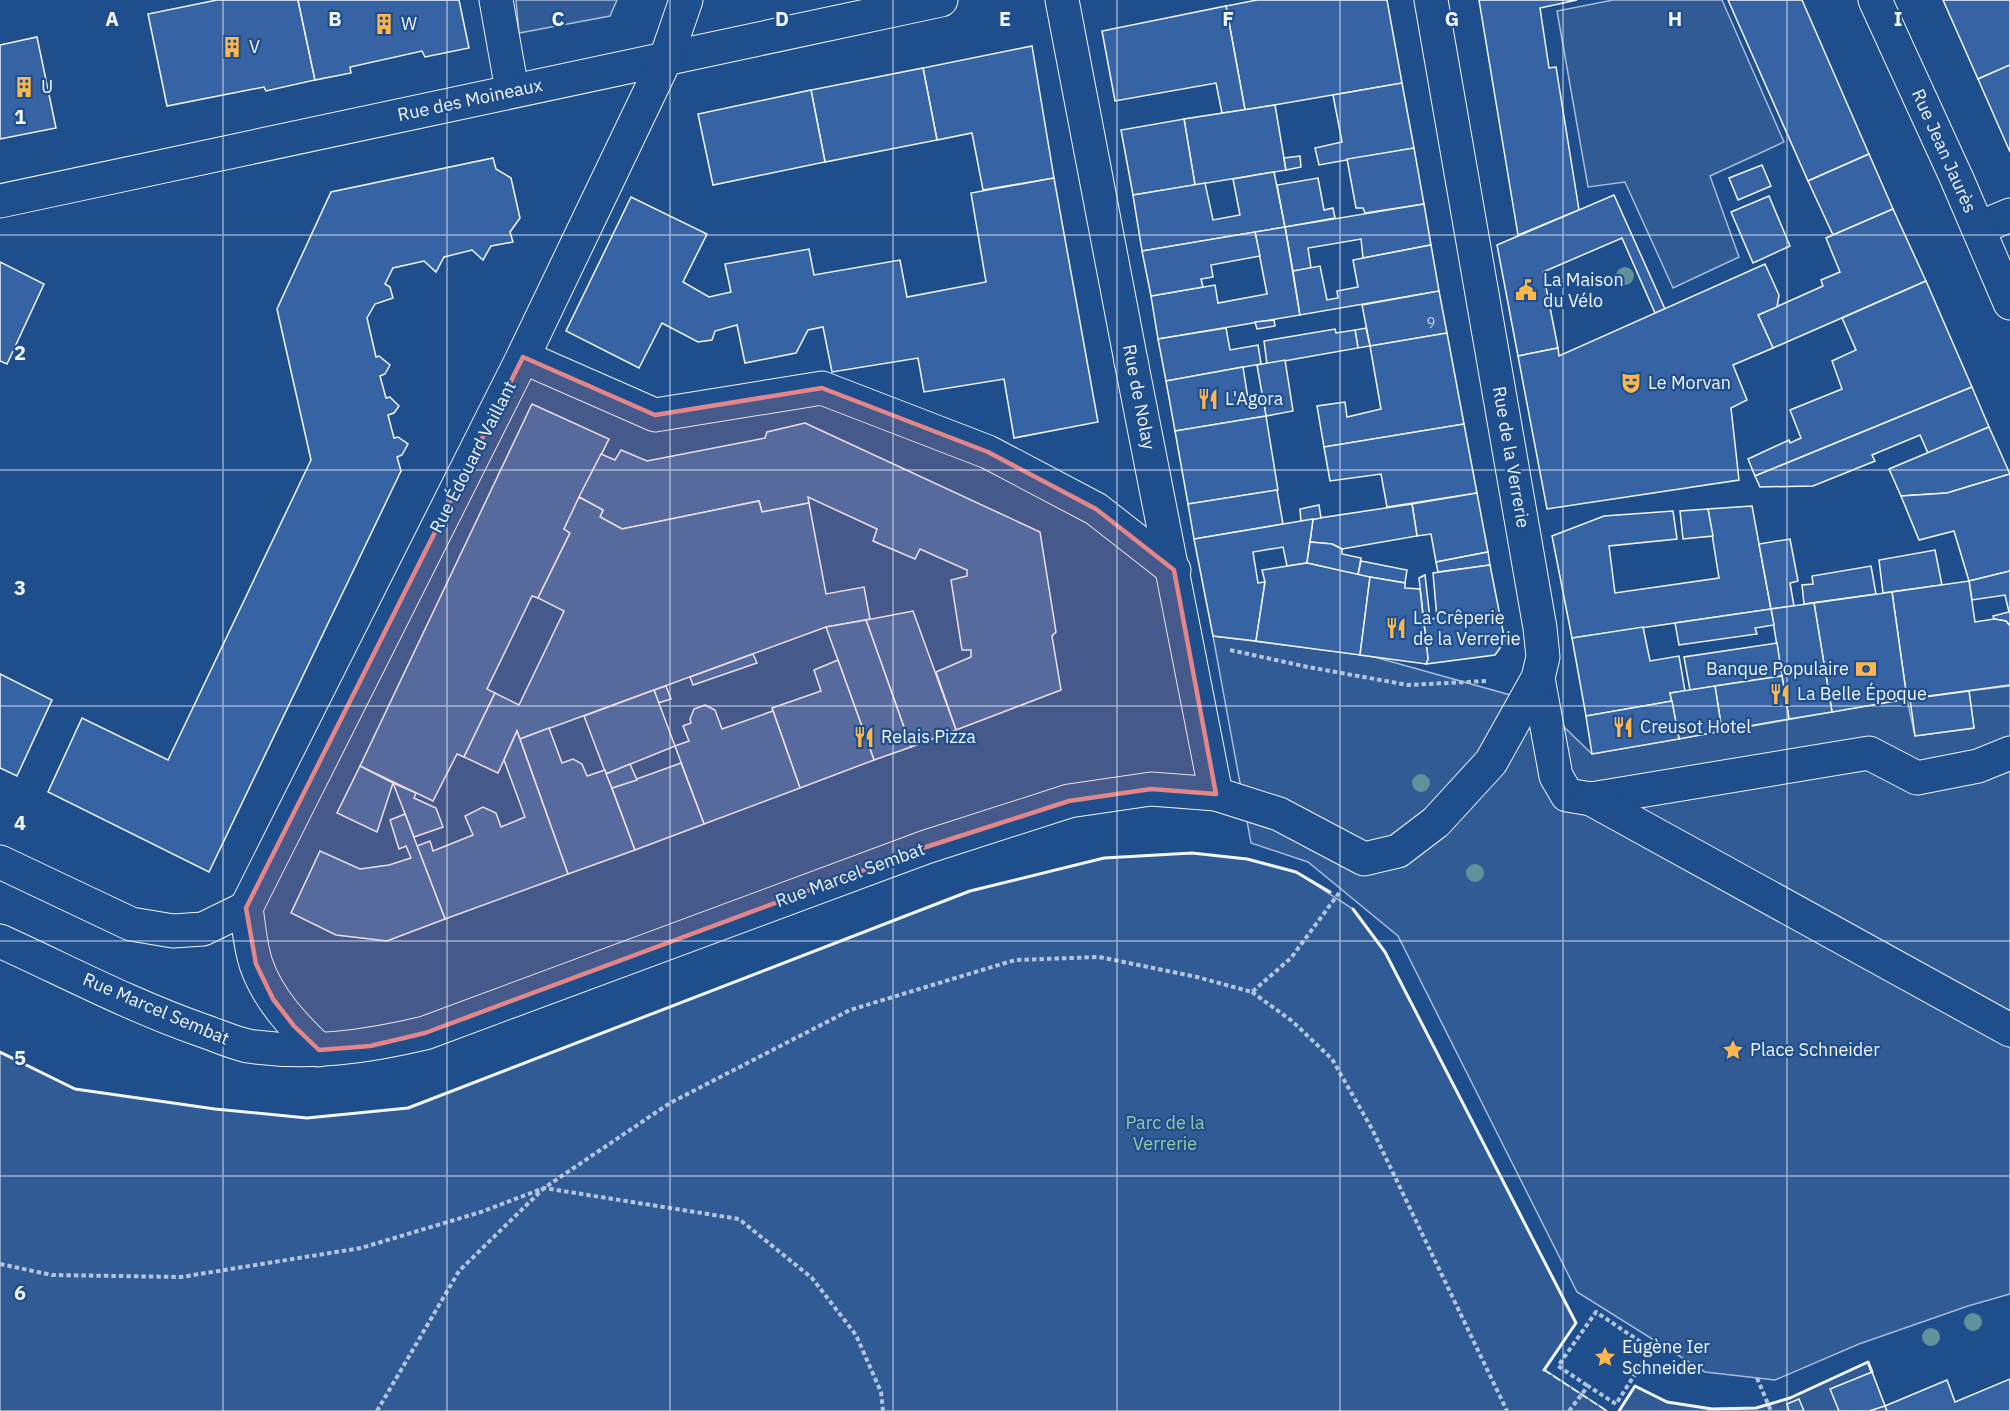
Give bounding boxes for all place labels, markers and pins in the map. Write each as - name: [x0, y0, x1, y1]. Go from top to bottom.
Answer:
- building icon: W: [372, 12, 396, 36]
- place label: W: [401, 12, 417, 35]
- building icon: V: [220, 35, 244, 59]
- place label: V: [249, 35, 260, 58]
- building icon: U: [12, 75, 36, 99]
- place label: U: [41, 75, 53, 98]
- place label: La Maison du Vélo: [1543, 268, 1624, 312]
- public building icon: La Maison du Vélo: [1514, 278, 1538, 302]
- theatre icon: Le Morvan: [1619, 371, 1643, 395]
- place label: Le Morvan: [1648, 371, 1731, 394]
- restaurant icon: L'Agora: [1196, 387, 1220, 411]
- place label: L'Agora: [1225, 387, 1284, 410]
- place label: La Crêperie de la Verrerie: [1413, 606, 1521, 650]
- restaurant icon: La Crêperie de la Verrerie: [1384, 616, 1408, 640]
- place label: Banque Populaire: [1706, 657, 1849, 680]
- bank icon: Banque Populaire: [1854, 657, 1878, 681]
- restaurant icon: La Belle Époque: [1768, 682, 1792, 706]
- place label: La Belle Époque: [1797, 682, 1927, 705]
- restaurant icon: Creusot Hotel: [1611, 715, 1635, 739]
- place label: Creusot Hotel: [1640, 715, 1751, 738]
- restaurant icon: Relais Pizza: [852, 725, 876, 749]
- place label: Relais Pizza: [881, 725, 976, 748]
- place icon: Place Schneider: [1721, 1038, 1745, 1062]
- place label: Place Schneider: [1750, 1038, 1880, 1061]
- place label: Eugène Ier Schneider: [1622, 1335, 1710, 1379]
- place icon: Eugène Ier Schneider: [1593, 1345, 1617, 1369]

